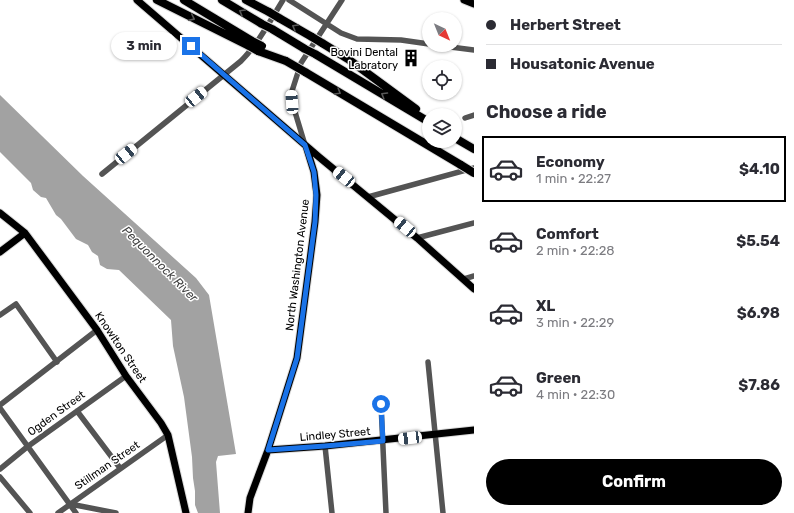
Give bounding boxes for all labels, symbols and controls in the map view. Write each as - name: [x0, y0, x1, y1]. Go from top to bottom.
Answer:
- one-way arrow: [239, 9, 246, 16]
- north arrow: [422, 12, 462, 52]
- map controls: [422, 12, 462, 148]
- one-way arrow: [187, 13, 195, 21]
- text: Herbert Street: [510, 16, 621, 34]
- one-way arrow: [292, 25, 299, 32]
- callout: 3 min: [111, 32, 177, 60]
- route end: [182, 37, 200, 55]
- text: 3 min: [126, 38, 162, 53]
- place label: Bovini Dental Labratory: [330, 46, 398, 72]
- building icon: Bovini Dental Labratory: [401, 48, 421, 68]
- text: Housatonic Avenue: [510, 55, 655, 73]
- button: locate: [422, 60, 462, 100]
- car: [183, 85, 209, 109]
- one-way arrow: [334, 87, 341, 94]
- car: [285, 90, 299, 114]
- one-way arrow: [381, 92, 388, 100]
- text: Choose a ride: [486, 101, 607, 123]
- button: layers: [422, 108, 462, 148]
- car: [113, 142, 139, 166]
- icon: car: [488, 151, 524, 187]
- text: Economy: [536, 153, 605, 171]
- text: $4.10: [739, 160, 780, 178]
- car: [331, 165, 357, 189]
- text: 1 min · 22:27: [536, 171, 611, 186]
- street label: North Washington Avenue: [283, 198, 312, 332]
- car: [392, 215, 418, 239]
- water label: Pequonnock River: [119, 223, 201, 305]
- icon: car: [488, 223, 524, 259]
- text: Comfort: [536, 225, 599, 243]
- text: $5.54: [736, 232, 780, 250]
- text: 2 min · 22:28: [536, 243, 615, 258]
- icon: car: [488, 295, 524, 331]
- text: XL: [536, 297, 555, 315]
- text: $6.98: [737, 304, 780, 322]
- street label: Knowlton Street: [92, 309, 149, 386]
- text: 3 min · 22:29: [536, 315, 614, 330]
- icon: car: [488, 367, 524, 403]
- text: Green: [536, 369, 581, 387]
- text: $7.86: [738, 376, 780, 394]
- text: 4 min · 22:30: [536, 387, 615, 402]
- street label: Ogden Street: [25, 388, 88, 439]
- route start: [372, 395, 390, 413]
- street label: Lindley Street: [299, 425, 372, 444]
- car: [397, 431, 423, 445]
- street label: Stillman Street: [72, 438, 143, 493]
- button: Confirm: [486, 459, 782, 505]

